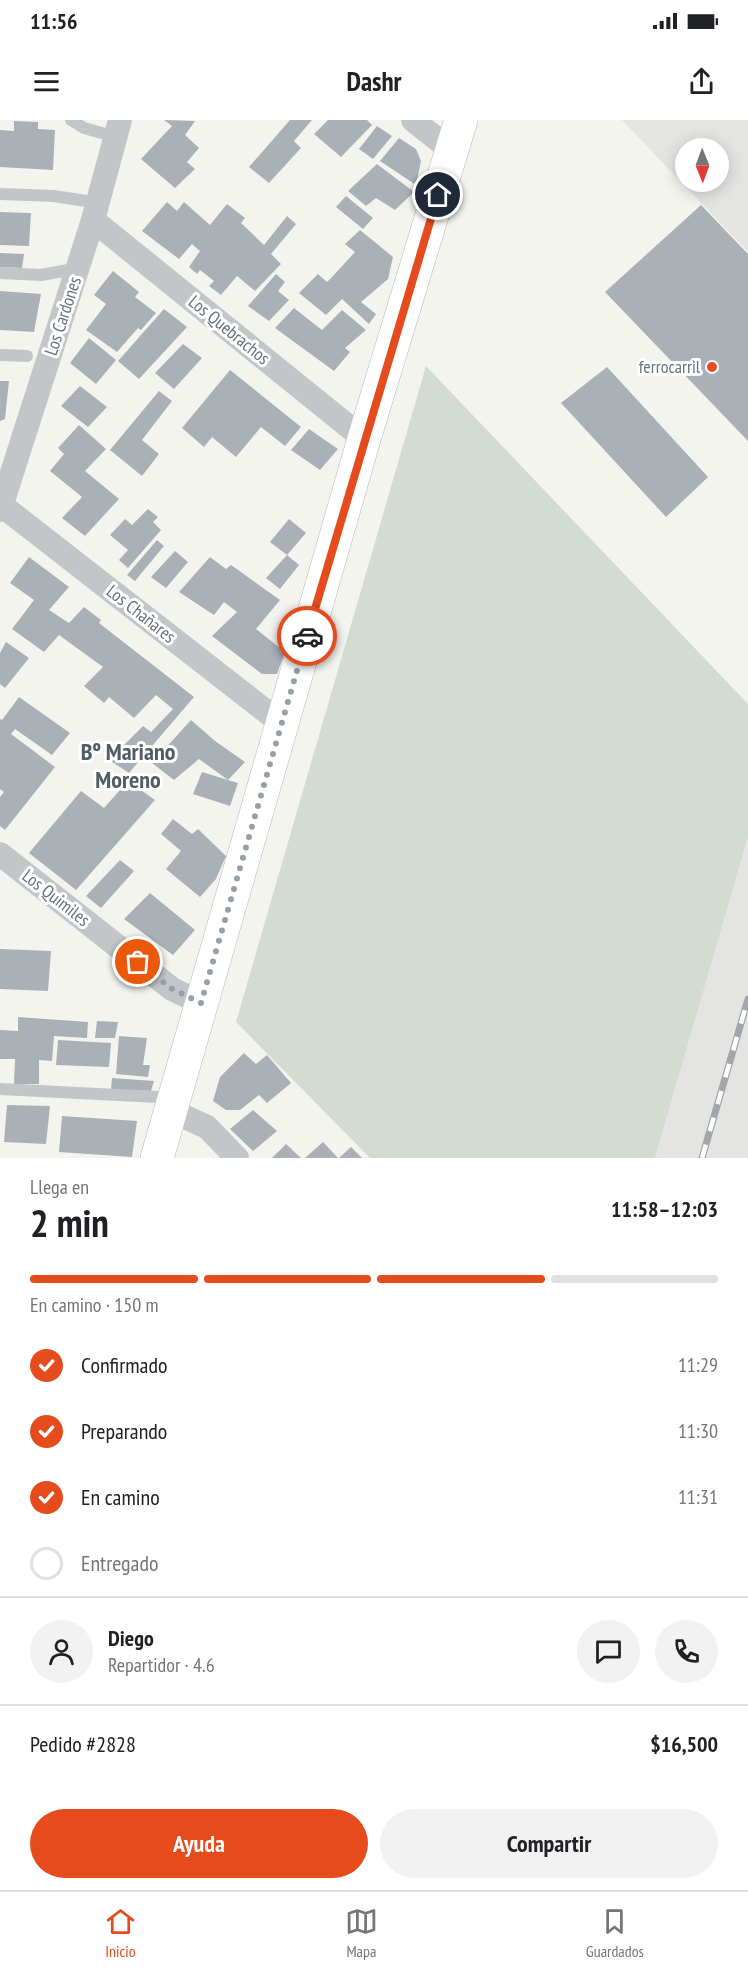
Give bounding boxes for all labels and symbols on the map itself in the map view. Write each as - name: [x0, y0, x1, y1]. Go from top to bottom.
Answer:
- north arrow: [675, 138, 729, 192]
- pin: [412, 169, 463, 220]
- street label: Los Cardones: [39, 274, 86, 358]
- street label: Los Quebrachos: [184, 290, 274, 369]
- place label: ferrocarril: [639, 355, 701, 378]
- marker: ferrocarril: [705, 360, 719, 374]
- street label: Los Chañares: [102, 580, 180, 648]
- courier: [277, 606, 337, 666]
- district label: Bº Mariano Moreno: [81, 736, 176, 795]
- street label: Los Quimiles: [18, 864, 95, 931]
- pin: [112, 936, 163, 987]

